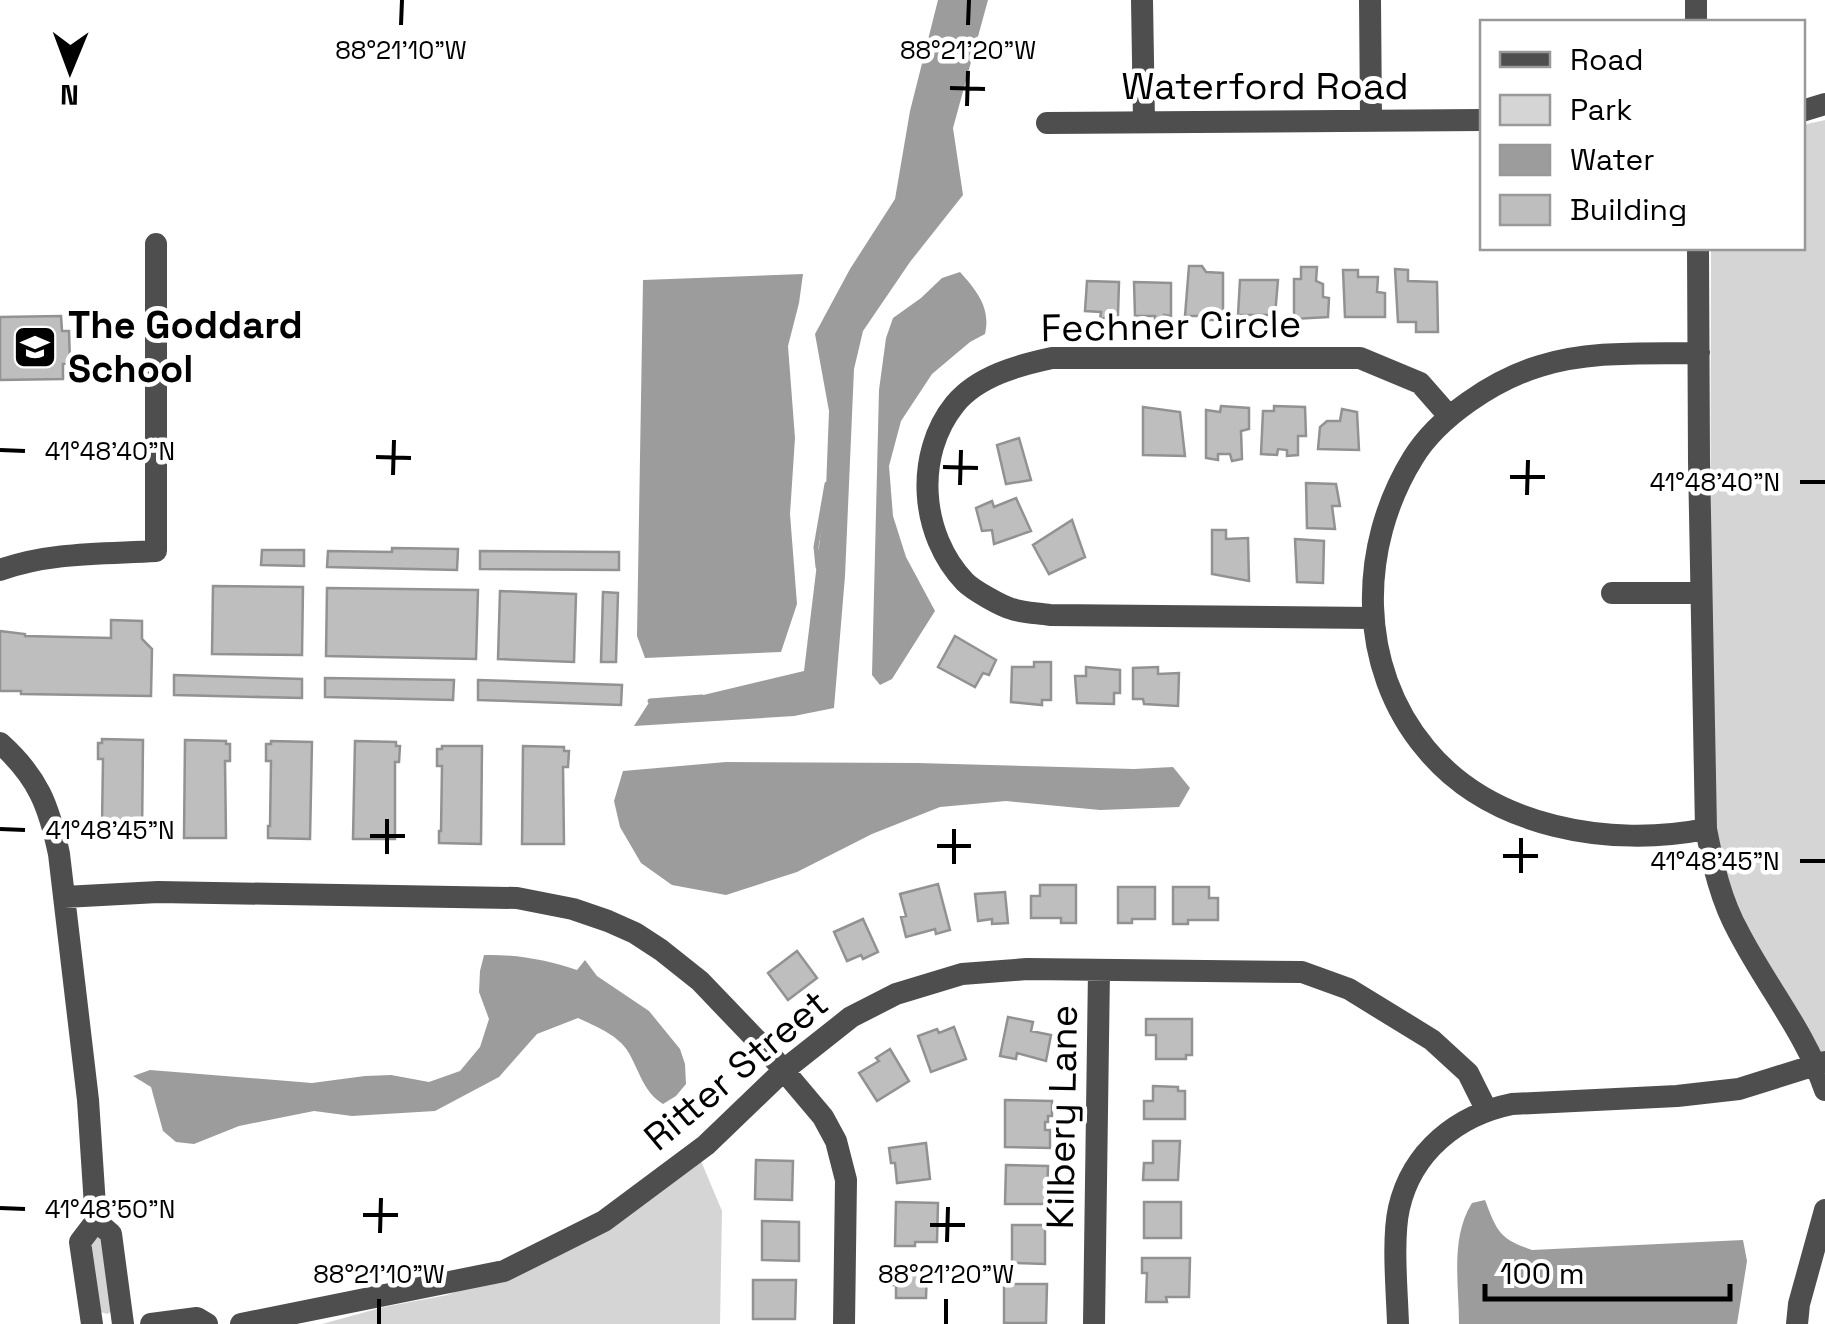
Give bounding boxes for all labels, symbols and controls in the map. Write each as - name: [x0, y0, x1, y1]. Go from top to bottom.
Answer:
- north arrow: [20, 20, 120, 120]
- legend: [1480, 20, 1805, 250]
- text: 88°21'10"W: [335, 34, 467, 66]
- text: 88°21'20"W: [900, 34, 1036, 66]
- text: Road: [1570, 40, 1644, 79]
- street label: Waterford Road: [1121, 62, 1409, 110]
- text: N: [60, 77, 79, 113]
- text: Park: [1570, 90, 1632, 129]
- text: Water: [1570, 140, 1655, 179]
- text: Building: [1570, 190, 1687, 229]
- street label: Fechner Circle: [1040, 300, 1302, 352]
- place label: The Goddard School: [68, 301, 303, 393]
- school or university icon: The Goddard School: [12, 324, 58, 370]
- text: 41°48'40"N: [45, 435, 175, 467]
- text: 41°48'40"N: [1650, 466, 1780, 498]
- text: 41°48'45"N: [45, 814, 175, 846]
- text: 41°48'45"N: [1650, 845, 1780, 877]
- street label: Ritter Street: [634, 979, 838, 1161]
- street label: Kilbery Lane: [1036, 1004, 1088, 1230]
- text: 41°48'50"N: [45, 1193, 175, 1225]
- scale bar: [1485, 1239, 1730, 1301]
- text: 100 m: [1500, 1254, 1585, 1293]
- text: 88°21'10"W: [313, 1258, 445, 1290]
- text: 88°21'20"W: [878, 1258, 1014, 1290]

